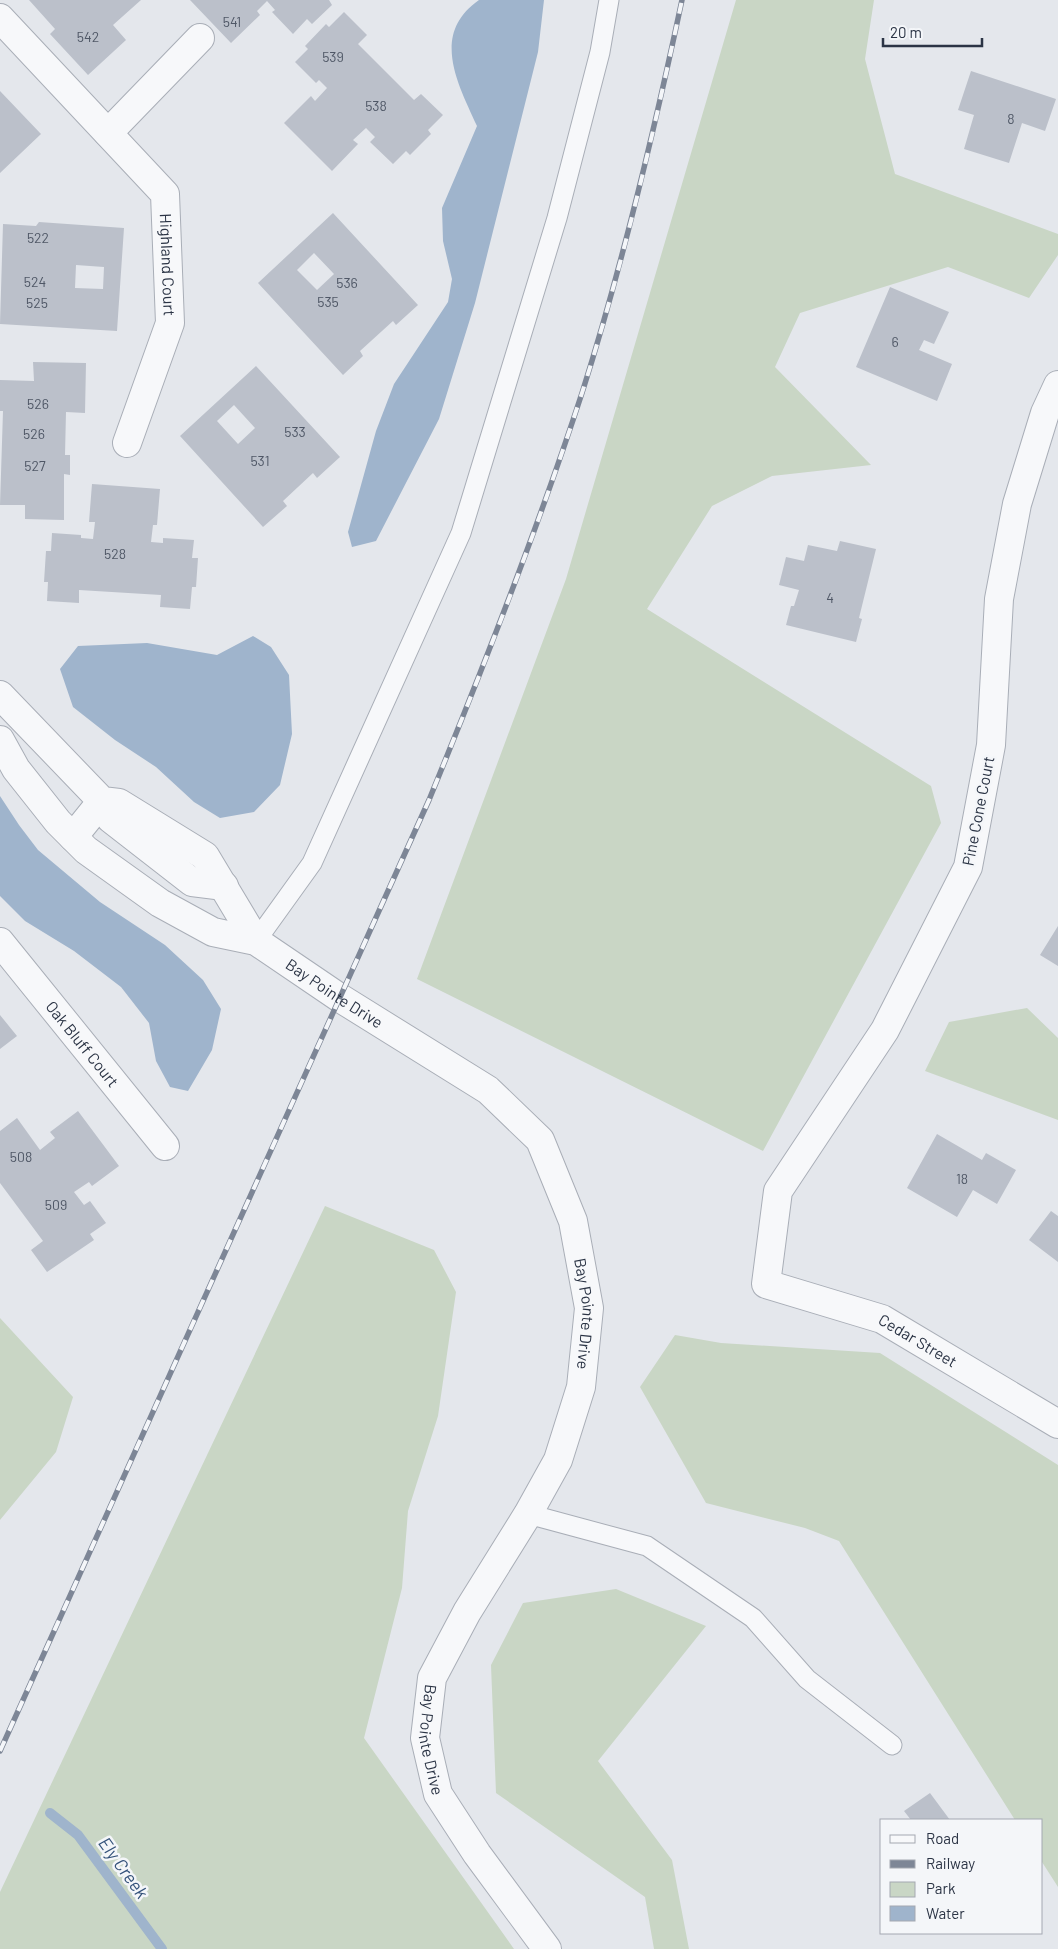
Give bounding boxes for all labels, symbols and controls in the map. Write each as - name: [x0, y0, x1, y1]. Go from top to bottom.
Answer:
- house number: 541: [223, 13, 241, 30]
- scale bar: [883, 15, 982, 47]
- text: 20 m: [890, 23, 922, 41]
- house number: 542: [77, 28, 99, 45]
- house number: 539: [322, 48, 344, 65]
- house number: 538: [365, 97, 387, 114]
- house number: 8: [1007, 110, 1015, 127]
- street label: Highland Court: [157, 213, 180, 317]
- house number: 522: [27, 229, 49, 246]
- house number: 524: [24, 273, 46, 290]
- house number: 536: [336, 274, 358, 291]
- house number: 535: [317, 293, 339, 310]
- house number: 525: [26, 294, 48, 311]
- house number: 6: [891, 333, 899, 350]
- house number: 526: [27, 395, 49, 412]
- house number: 533: [284, 423, 306, 440]
- house number: 526: [23, 425, 45, 442]
- house number: 531: [250, 452, 270, 469]
- house number: 527: [24, 457, 46, 474]
- house number: 528: [104, 545, 126, 562]
- house number: 4: [826, 589, 834, 606]
- street label: Pine Cone Court: [958, 754, 997, 867]
- street label: Bay Pointe Drive: [283, 954, 387, 1031]
- street label: Oak Bluff Court: [42, 997, 123, 1090]
- house number: 508: [10, 1148, 32, 1165]
- house number: 18: [956, 1170, 968, 1187]
- house number: 509: [45, 1196, 67, 1213]
- street label: Bay Pointe Drive: [571, 1256, 599, 1370]
- street label: Cedar Street: [875, 1309, 961, 1371]
- street label: Bay Pointe Drive: [415, 1683, 448, 1797]
- legend: [880, 1819, 1043, 1934]
- text: Road: [926, 1829, 959, 1847]
- water label: Ely Creek: [94, 1832, 154, 1903]
- text: Railway: [926, 1854, 975, 1872]
- text: Park: [926, 1879, 956, 1897]
- text: Water: [926, 1904, 965, 1922]

